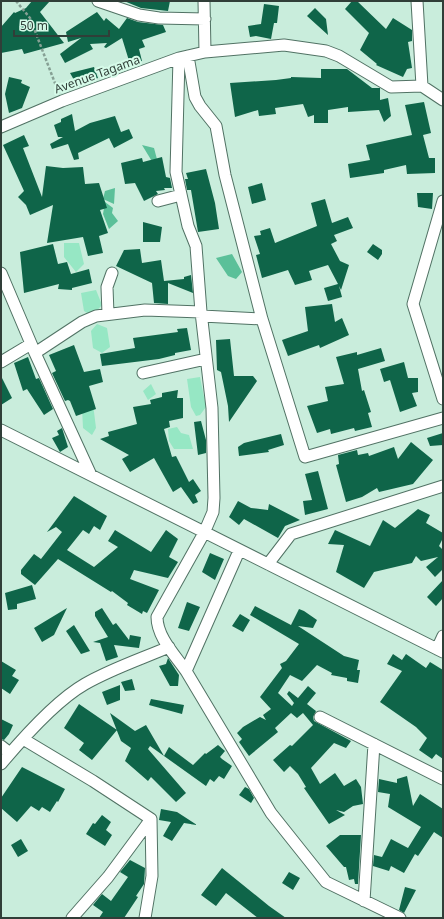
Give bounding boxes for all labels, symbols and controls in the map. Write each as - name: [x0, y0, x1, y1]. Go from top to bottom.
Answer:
- scale bar: [14, 12, 109, 38]
- text: 50 m: [20, 17, 48, 34]
- street label: Avenue Tagama: [52, 51, 142, 97]

